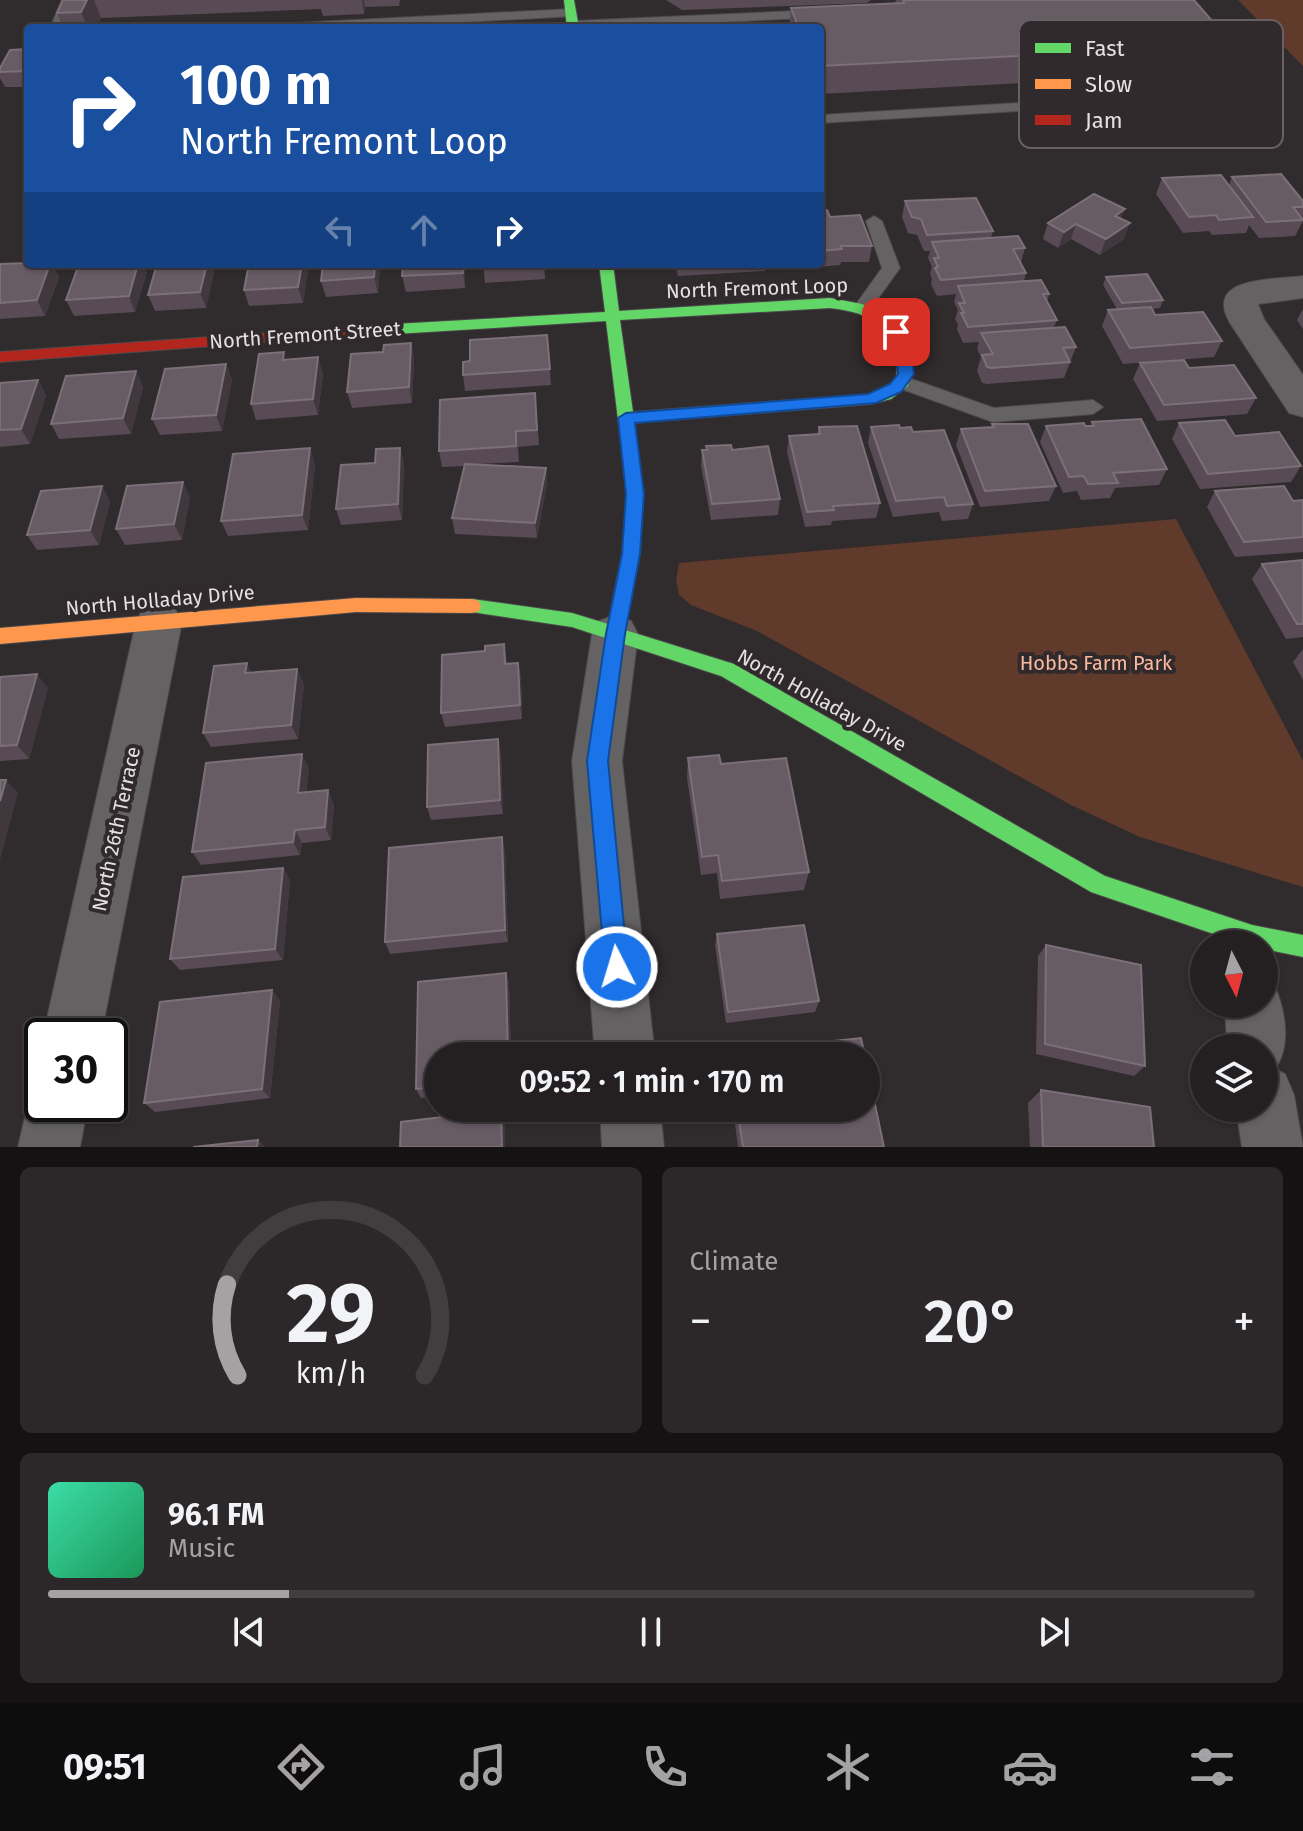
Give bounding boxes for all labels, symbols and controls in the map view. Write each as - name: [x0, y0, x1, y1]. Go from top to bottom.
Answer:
- legend: [1019, 20, 1283, 148]
- text: Fast: [1085, 35, 1125, 62]
- text: 100 m: [180, 52, 332, 119]
- icon: right: [48, 56, 152, 160]
- text: Slow: [1085, 71, 1132, 98]
- text: Jam: [1085, 107, 1123, 134]
- text: North Fremont Loop: [180, 120, 508, 164]
- icon: left: [318, 208, 362, 252]
- icon: ahead: [402, 208, 446, 252]
- icon: right: [486, 208, 530, 252]
- street label: North Fremont Loop: [666, 273, 848, 303]
- pin: [862, 298, 930, 366]
- icon: arrive: [874, 310, 918, 354]
- street label: North Fremont Street: [209, 316, 402, 354]
- street label: North Holladay Drive: [64, 580, 256, 620]
- street label: North Holladay Drive: [733, 644, 911, 756]
- park label: Hobbs Farm Park: [1020, 651, 1173, 675]
- street label: North 26th Terrace: [87, 744, 145, 914]
- position arrow: [575, 925, 659, 1009]
- north arrow: [1190, 930, 1278, 1018]
- map controls: [1190, 930, 1278, 1122]
- speed limit sign: 30: [24, 1018, 128, 1122]
- button: layers: [1190, 1034, 1278, 1122]
- text: 09:52 · 1 min · 170 m: [519, 1064, 785, 1100]
- text: Climate: [690, 1246, 778, 1277]
- text: 29: [286, 1264, 375, 1364]
- text: 20°: [924, 1286, 1021, 1358]
- text: −: [690, 1295, 712, 1348]
- text: +: [1233, 1295, 1255, 1348]
- text: km/h: [295, 1356, 366, 1391]
- text: 96.1 FM: [168, 1497, 264, 1533]
- text: Music: [168, 1533, 235, 1564]
- icon: previous: [227, 1610, 271, 1654]
- icon: pause: [629, 1610, 673, 1654]
- icon: next: [1032, 1610, 1076, 1654]
- icon: directions: [273, 1739, 329, 1795]
- icon: music: [455, 1739, 511, 1795]
- icon: phone: [637, 1739, 693, 1795]
- icon: climate: [820, 1739, 876, 1795]
- icon: car: [1002, 1739, 1058, 1795]
- icon: filters: [1184, 1739, 1240, 1795]
- text: 09:51: [63, 1745, 147, 1789]

